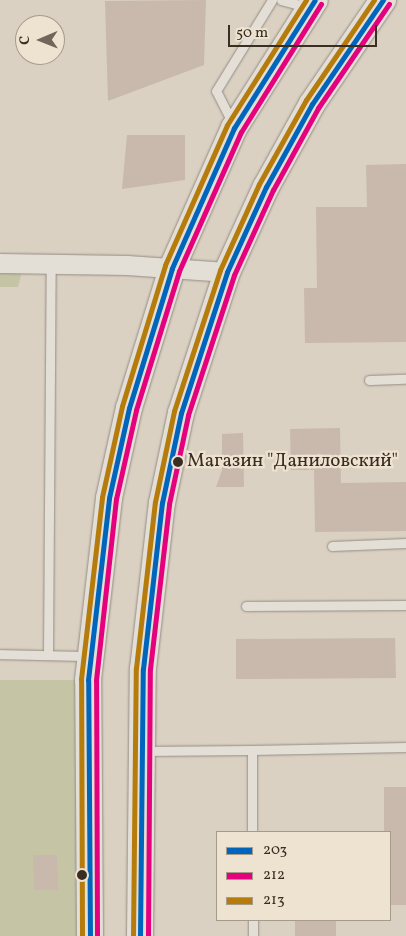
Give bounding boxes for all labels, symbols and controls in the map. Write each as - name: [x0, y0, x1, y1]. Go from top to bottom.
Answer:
- north arrow: [15, 15, 65, 65]
- scale bar: [231, 15, 380, 47]
- text: 50 m: [236, 23, 268, 44]
- text: С: [16, 36, 35, 45]
- place label: Магазин "Даниловский": [187, 451, 398, 473]
- marker: Магазин "Даниловский": [173, 457, 183, 467]
- legend: [216, 831, 391, 921]
- text: 203: [263, 840, 287, 861]
- text: 212: [263, 865, 285, 886]
- unlabelled marker: [77, 870, 87, 880]
- text: 213: [263, 890, 285, 911]

